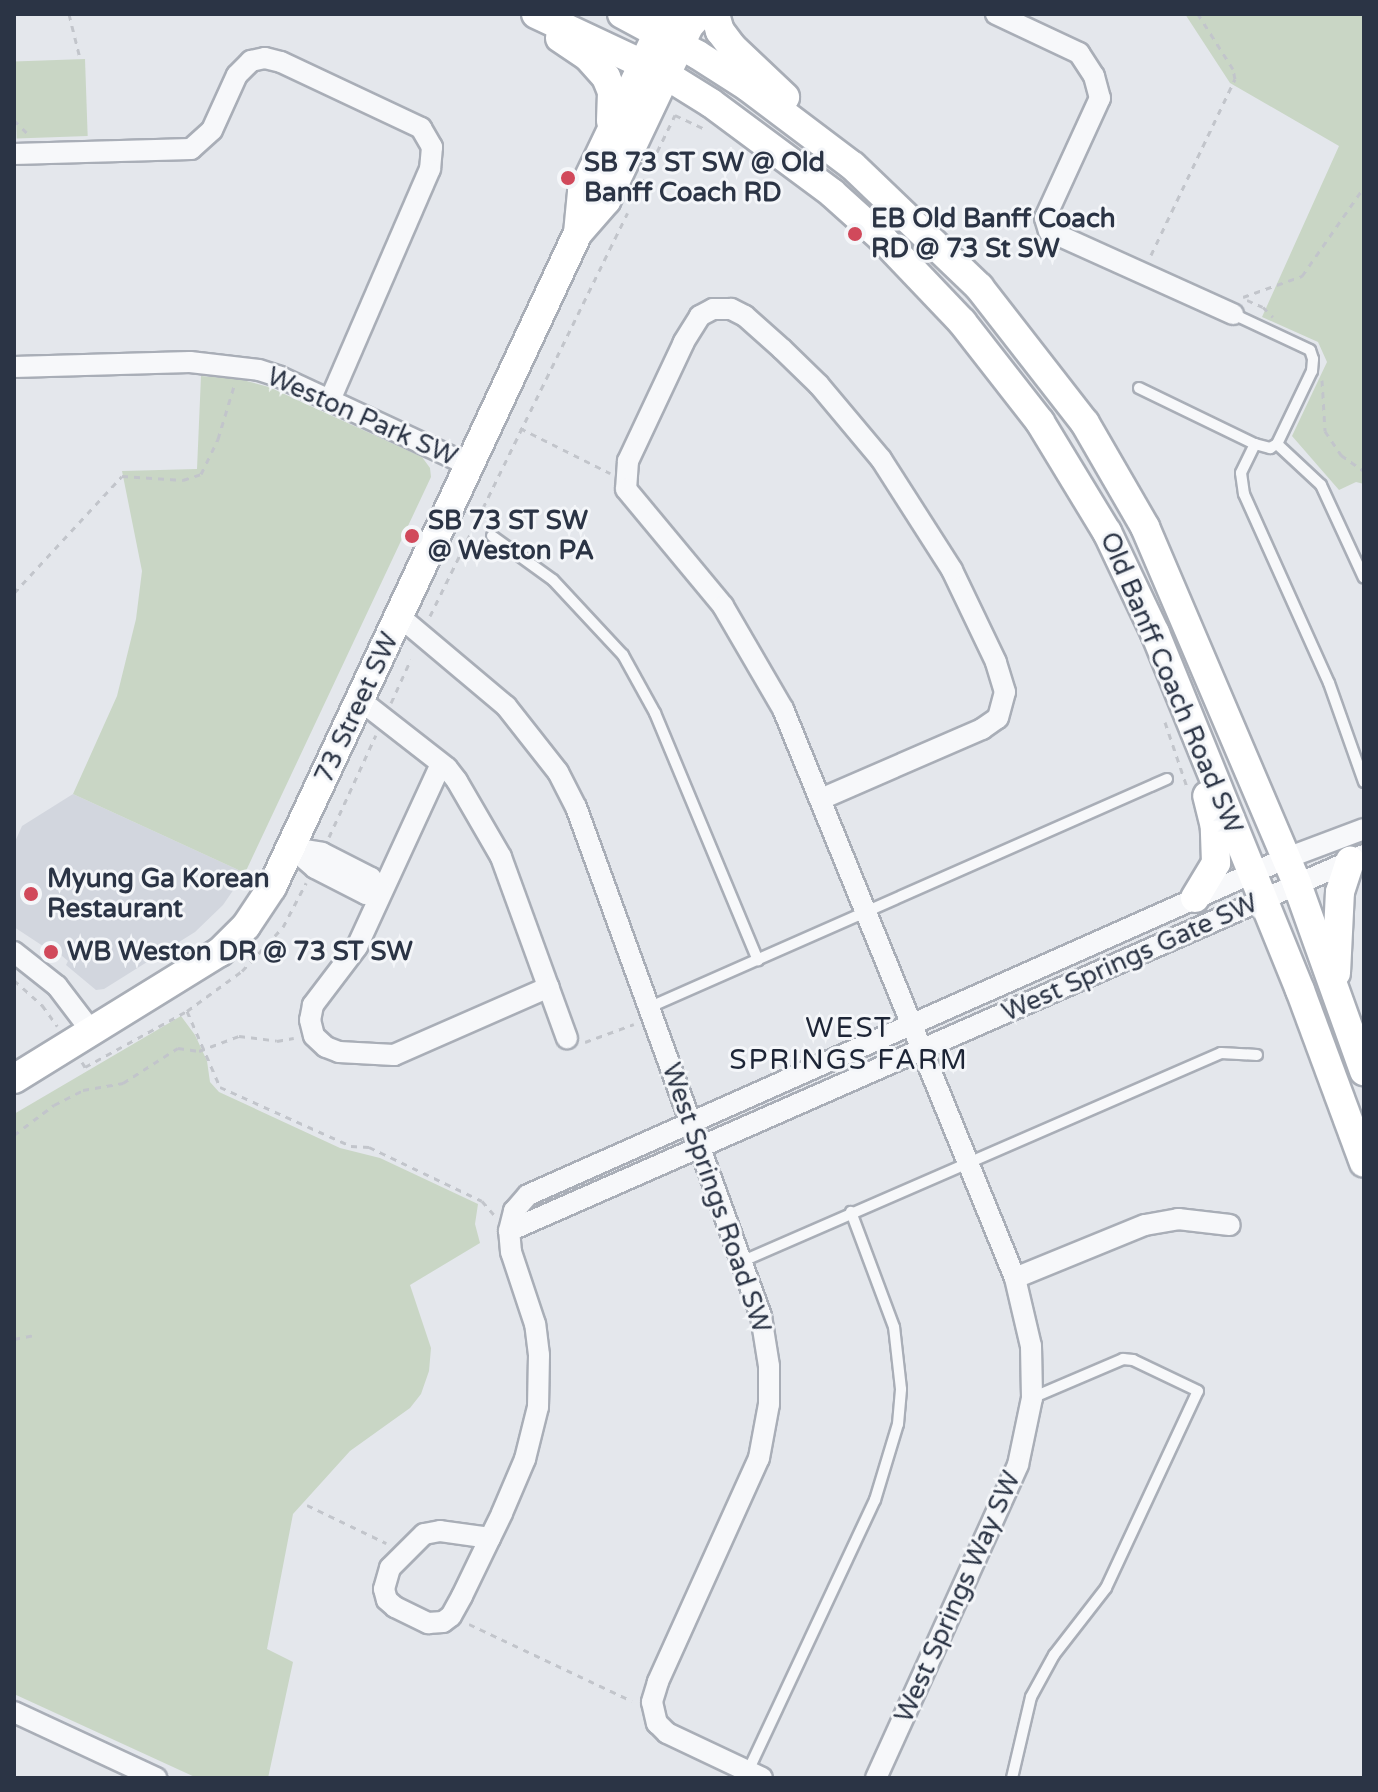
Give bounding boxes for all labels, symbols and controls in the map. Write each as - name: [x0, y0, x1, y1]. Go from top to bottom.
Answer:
- place label: SB 73 ST SW @ Old Banff Coach RD: [584, 147, 825, 208]
- marker: SB 73 ST SW @ Old Banff Coach RD: [559, 169, 577, 187]
- place label: EB Old Banff Coach RD @ 73 St SW: [871, 203, 1116, 264]
- marker: EB Old Banff Coach RD @ 73 St SW: [846, 225, 864, 243]
- street label: Weston Park SW: [262, 361, 462, 473]
- place label: SB 73 ST SW @ Weston PA: [428, 505, 594, 566]
- marker: SB 73 ST SW @ Weston PA: [403, 527, 421, 545]
- street label: Old Banff Coach Road SW: [1093, 528, 1249, 838]
- street label: 73 Street SW: [308, 628, 406, 788]
- place label: Myung Ga Korean Restaurant: [47, 863, 270, 924]
- marker: Myung Ga Korean Restaurant: [22, 885, 40, 903]
- street label: West Springs Gate SW: [997, 888, 1263, 1028]
- place label: WB Weston DR @ 73 ST SW: [67, 936, 413, 968]
- marker: WB Weston DR @ 73 ST SW: [42, 943, 60, 961]
- district label: WEST SPRINGS FARM: [729, 1011, 969, 1077]
- street label: West Springs Road SW: [655, 1059, 777, 1337]
- street label: West Springs Way SW: [888, 1467, 1028, 1727]

